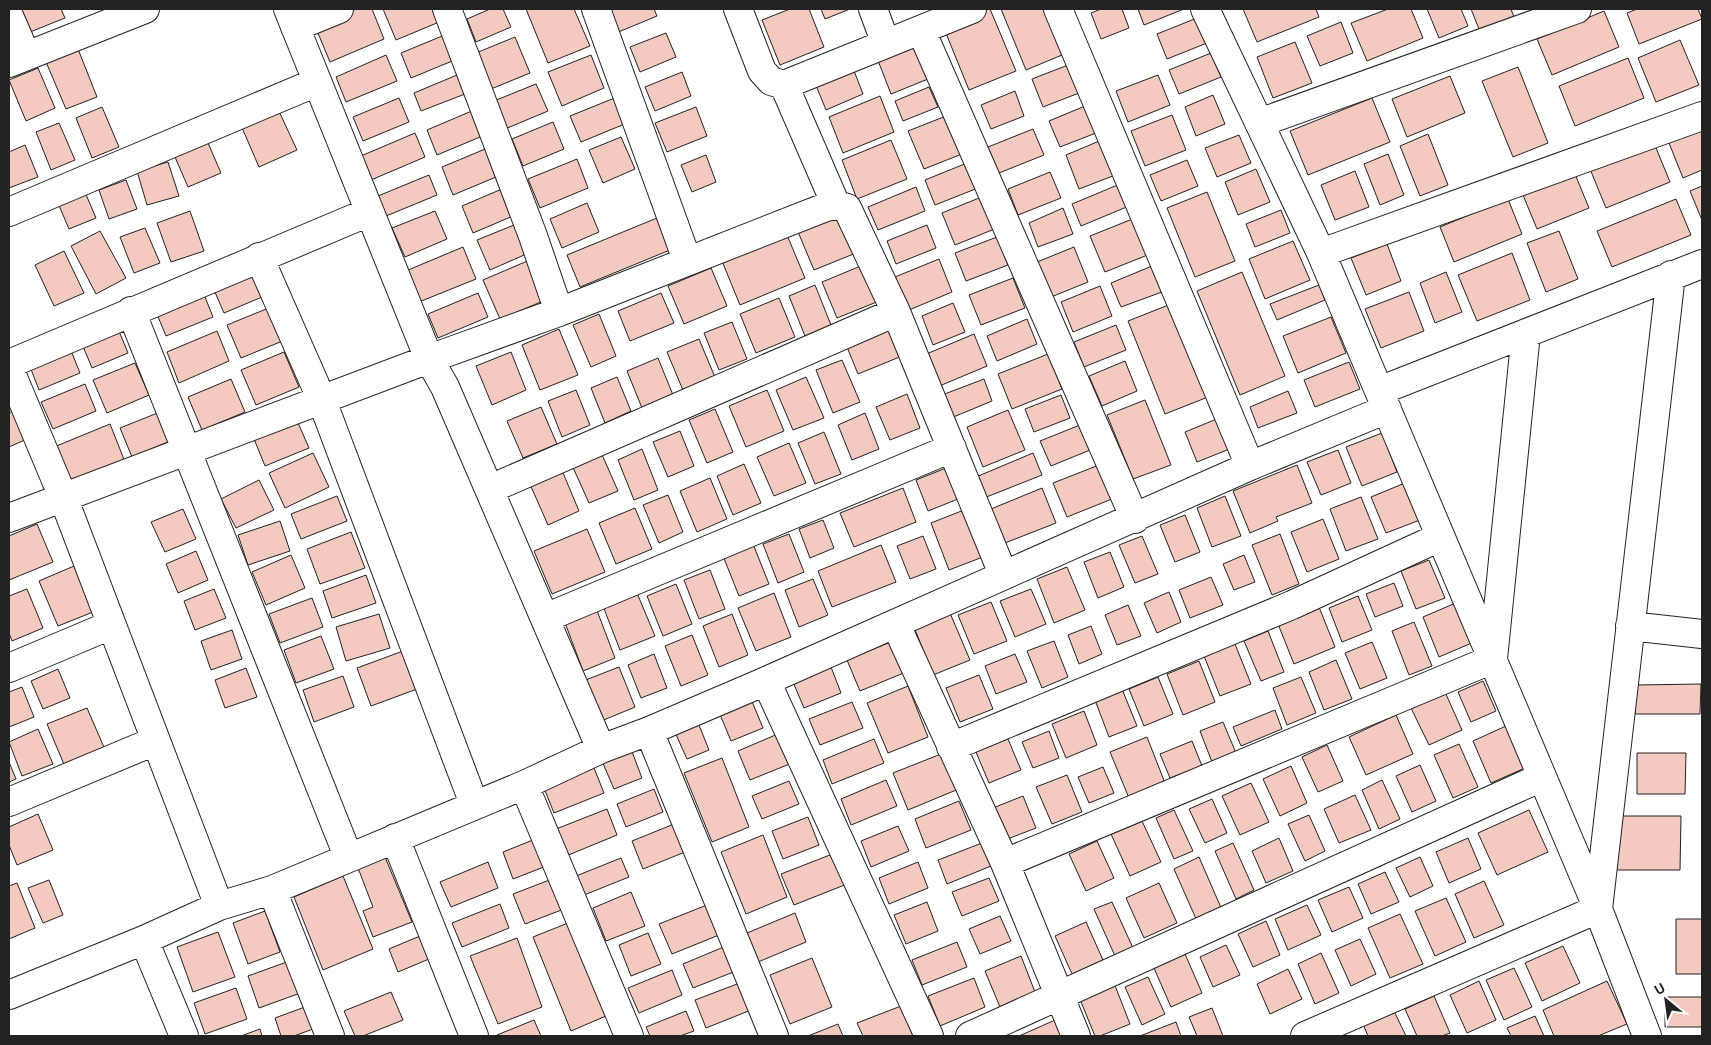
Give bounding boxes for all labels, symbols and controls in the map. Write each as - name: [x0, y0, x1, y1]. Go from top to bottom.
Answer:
- north arrow: [1641, 975, 1691, 1025]
- text: U: [1652, 979, 1668, 998]

